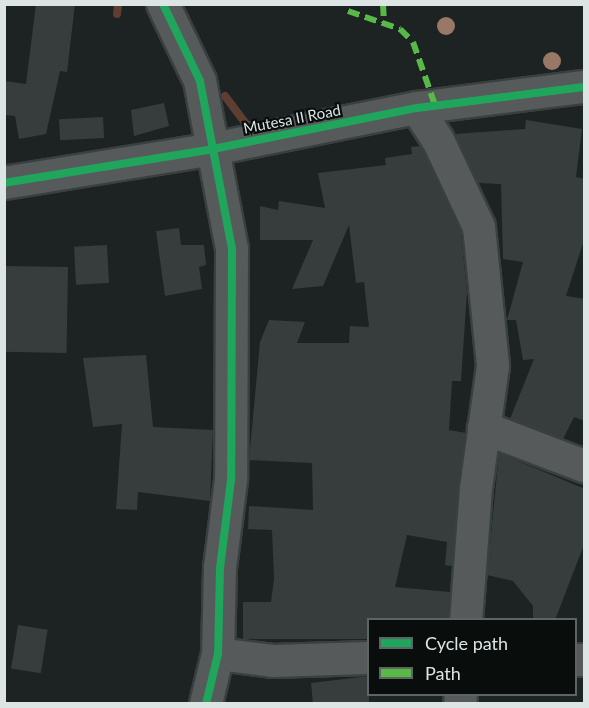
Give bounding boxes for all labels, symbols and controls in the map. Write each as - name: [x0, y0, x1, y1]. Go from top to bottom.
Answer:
- street label: Mutesa II Road: [242, 101, 342, 137]
- legend: [367, 618, 577, 696]
- text: Cycle path: [425, 632, 508, 654]
- text: Path: [425, 662, 461, 684]

